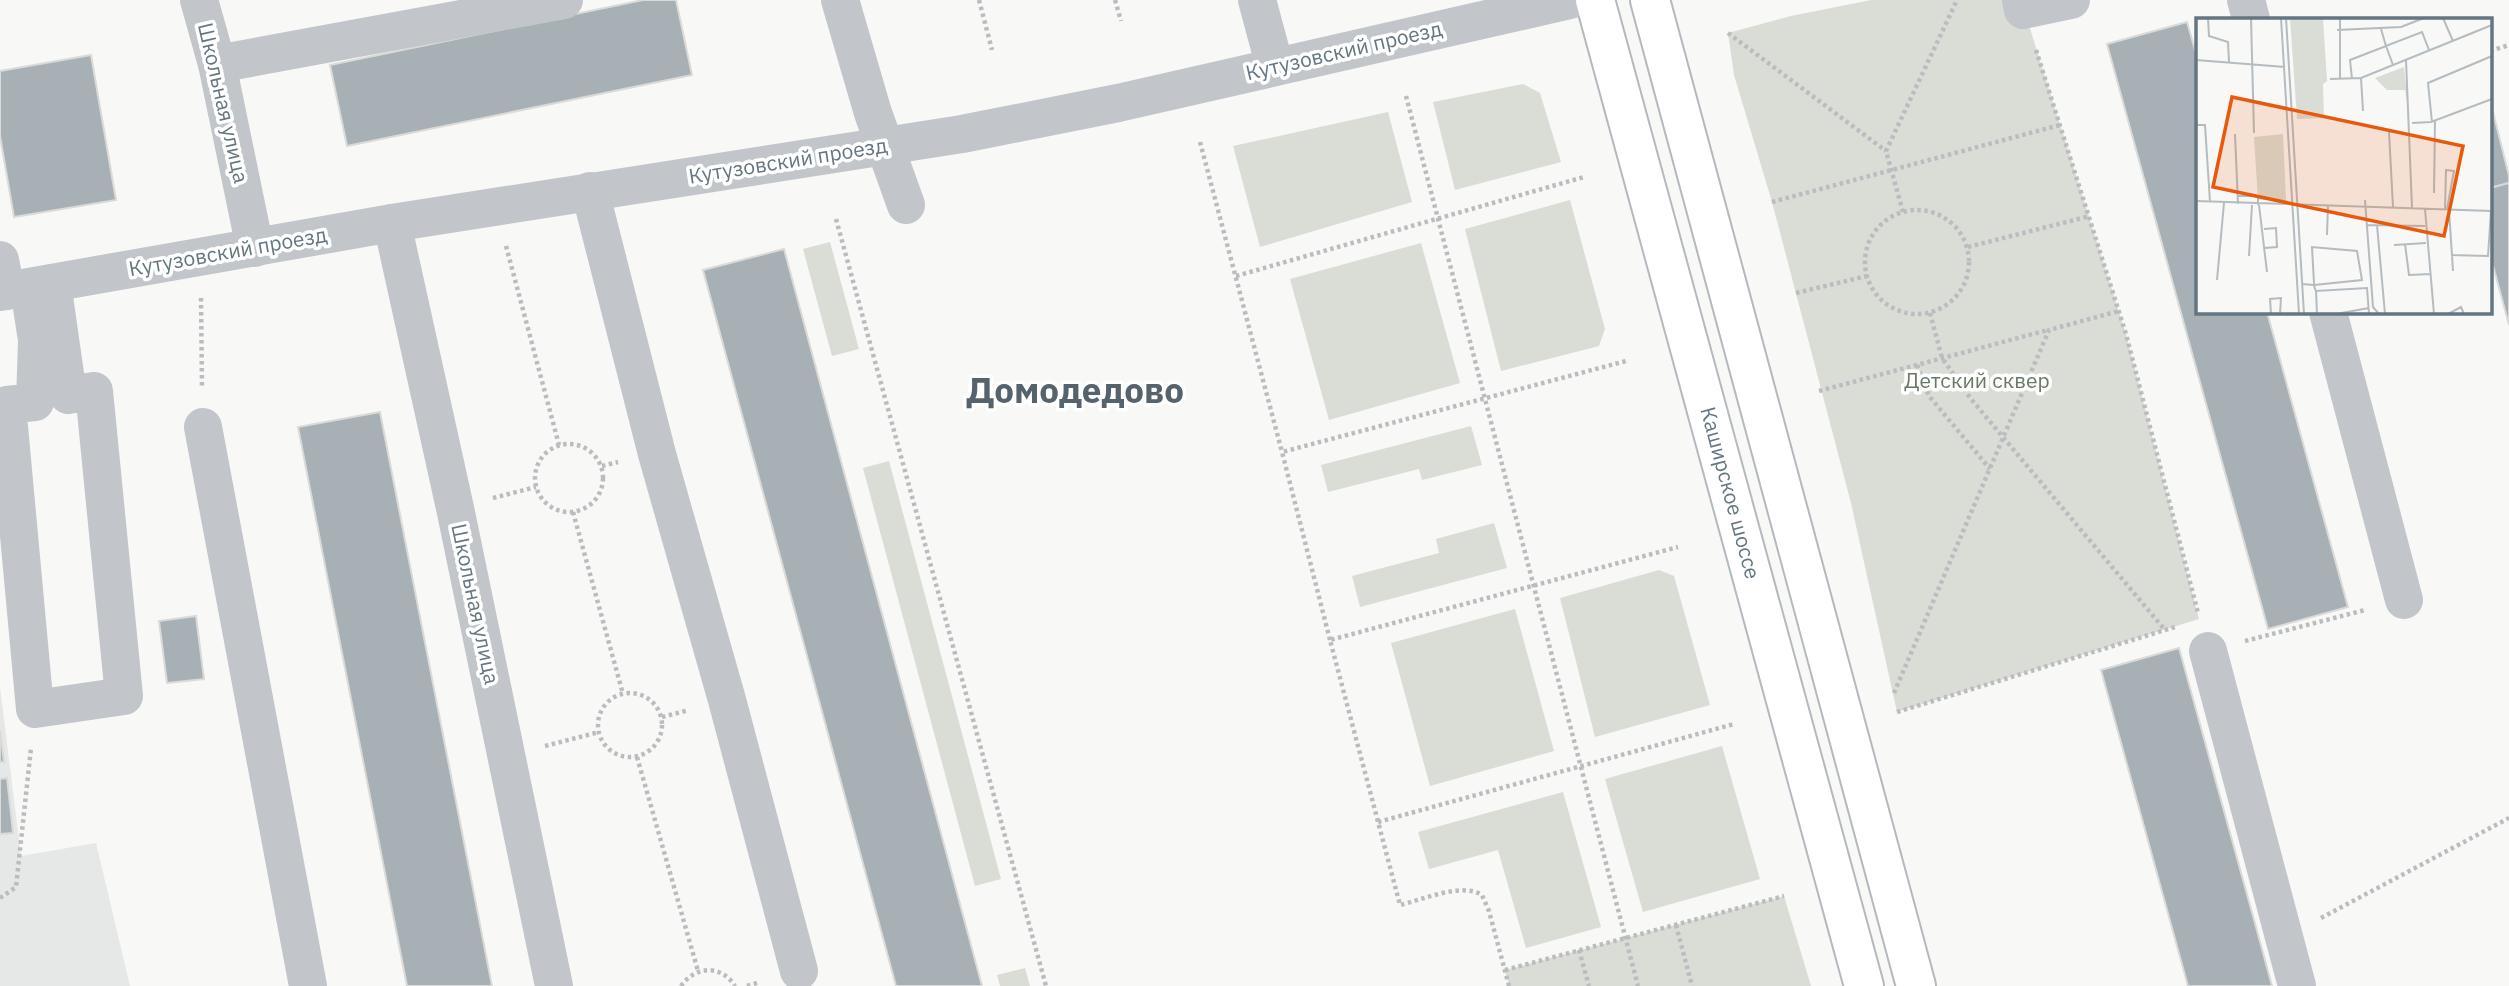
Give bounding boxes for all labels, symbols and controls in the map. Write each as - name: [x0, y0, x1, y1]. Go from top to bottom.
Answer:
- street label: Кутузовский проезд: [1243, 14, 1445, 86]
- inset map: [2196, 18, 2492, 313]
- street label: Школьная улица: [192, 20, 256, 186]
- street label: Кутузовский проезд: [686, 130, 889, 190]
- street label: Кутузовский проезд: [126, 220, 329, 282]
- park label: Детский сквер: [1904, 366, 2050, 394]
- district label: Домодедово: [966, 367, 1184, 413]
- street label: Каширское шоссе: [1695, 404, 1767, 582]
- street label: Школьная улица: [445, 521, 507, 687]

